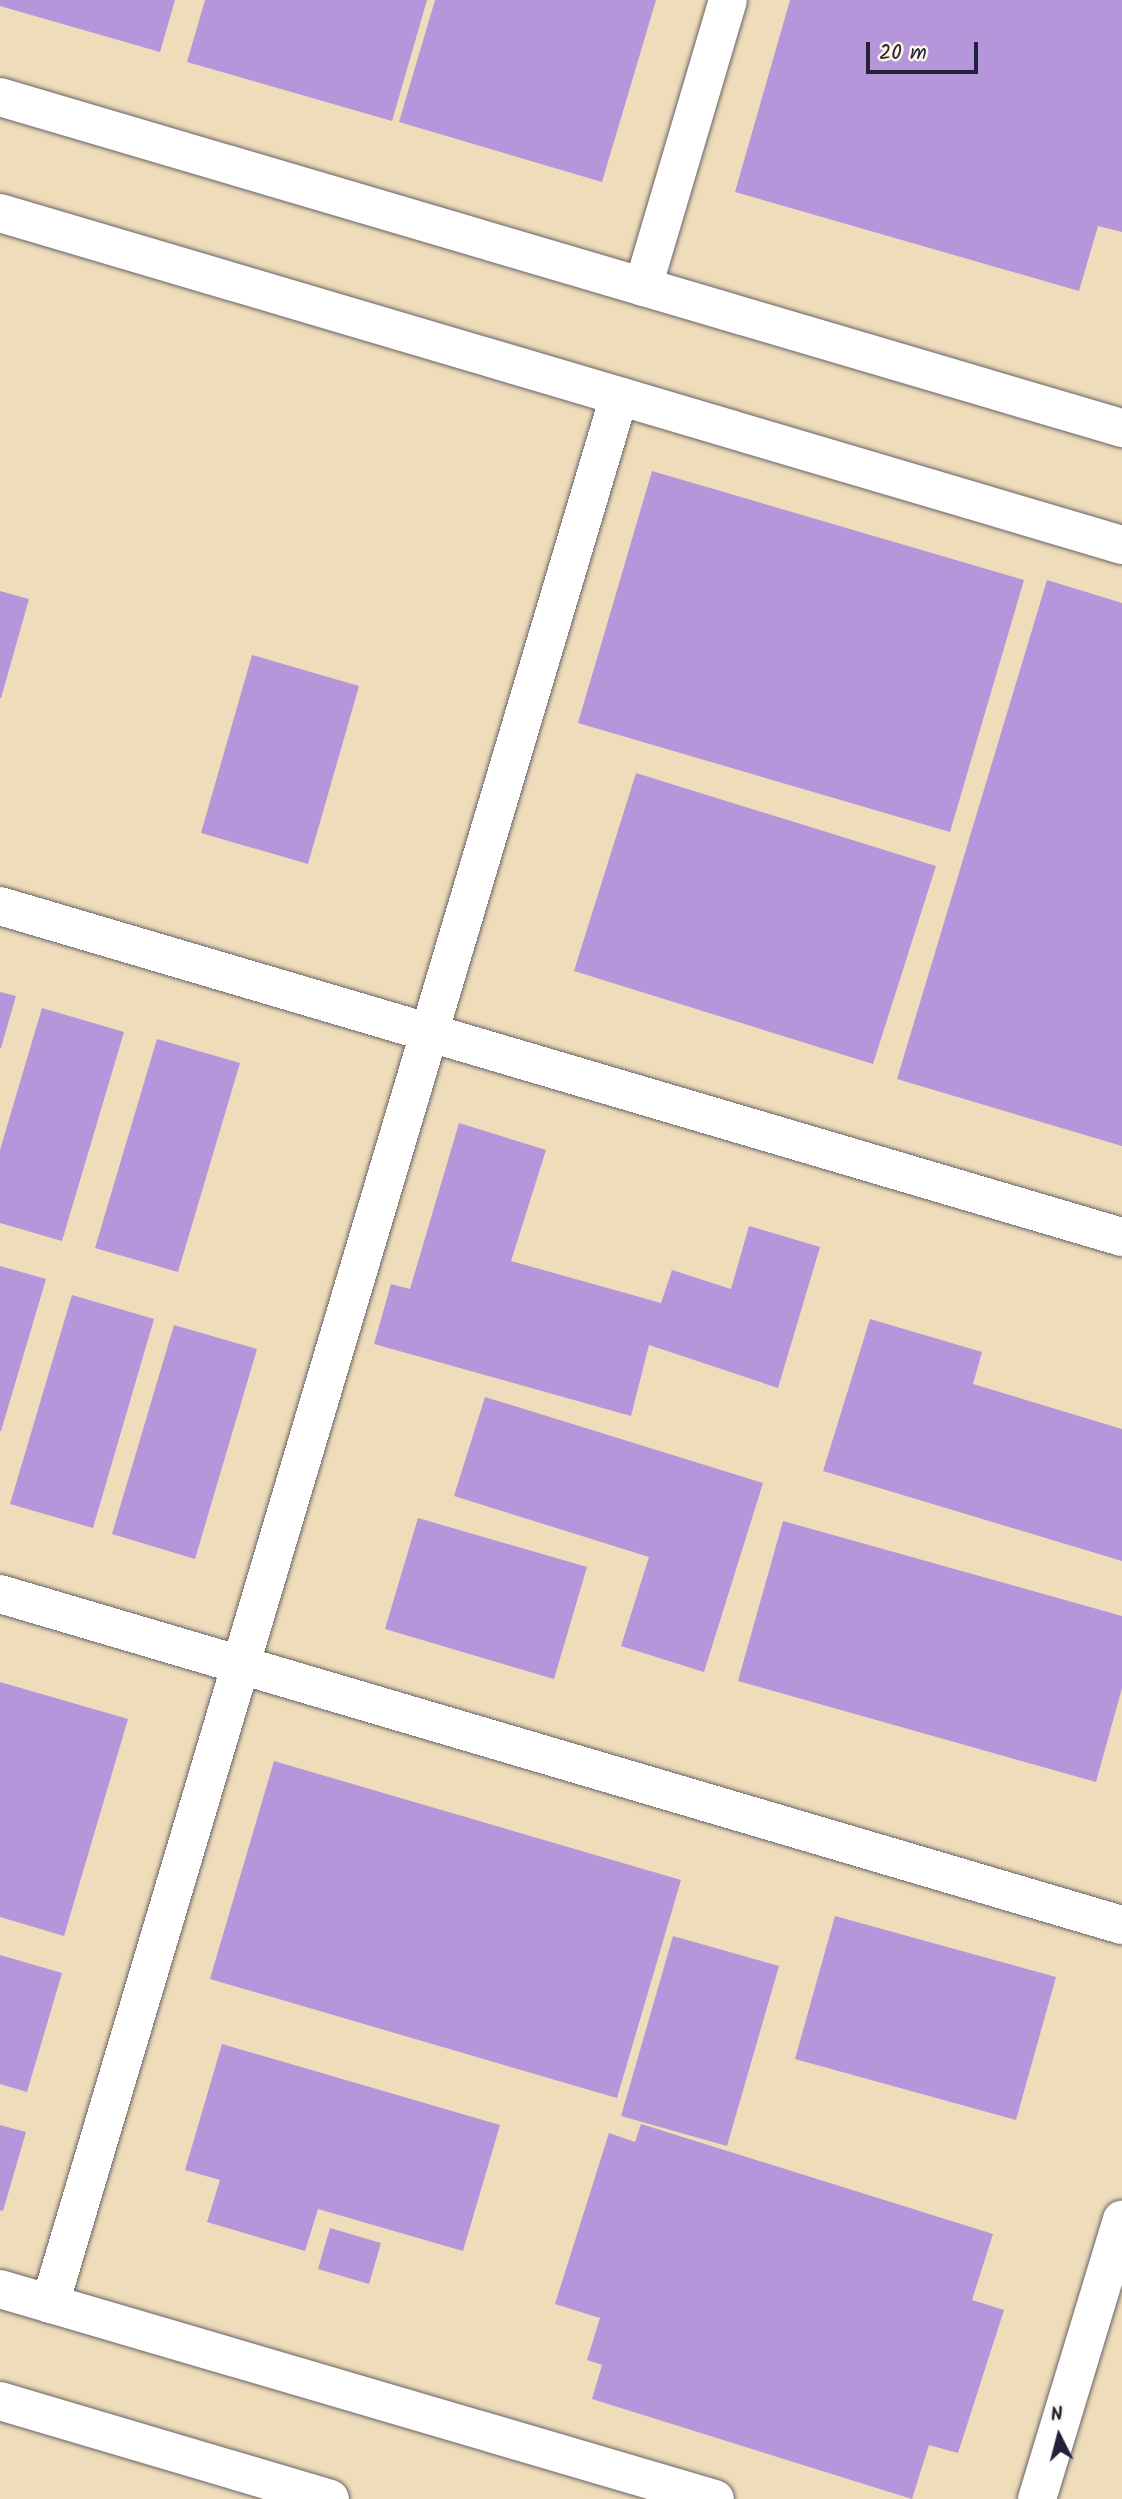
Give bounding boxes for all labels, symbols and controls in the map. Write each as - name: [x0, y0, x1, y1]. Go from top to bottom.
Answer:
- scale bar: [870, 28, 982, 72]
- text: 20 m: [879, 37, 927, 70]
- text: N: [1049, 2400, 1064, 2431]
- north arrow: [1024, 2401, 1094, 2471]

